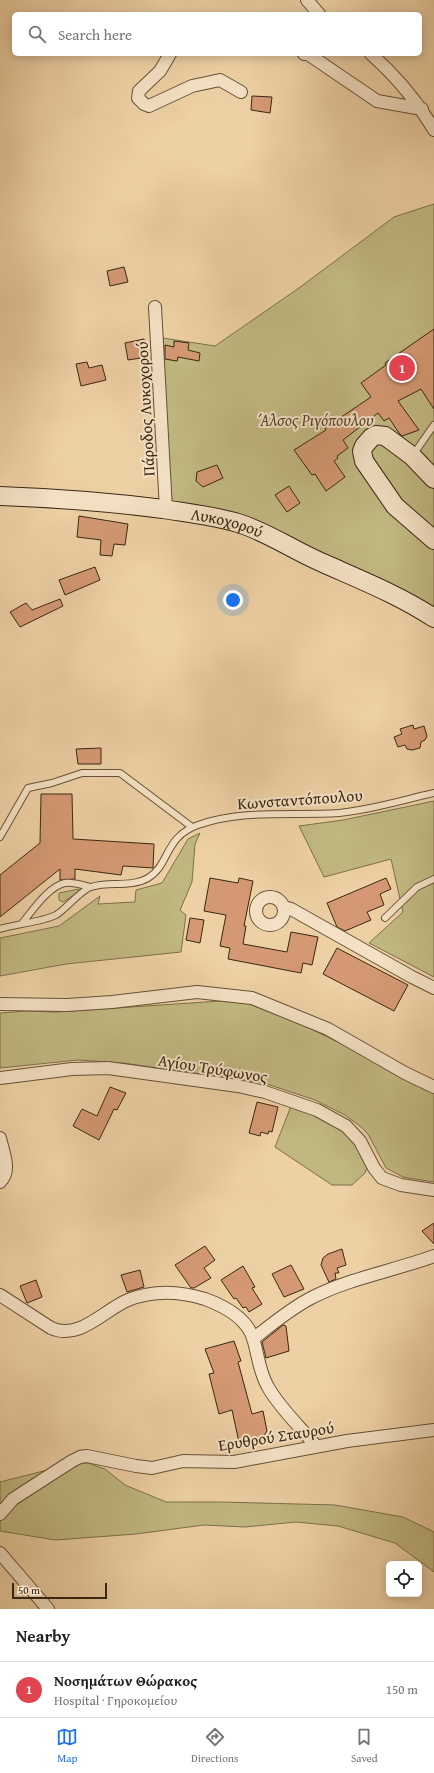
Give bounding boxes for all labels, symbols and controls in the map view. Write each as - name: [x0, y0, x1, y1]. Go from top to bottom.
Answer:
- search box: [12, 12, 422, 56]
- icon: search: [26, 23, 48, 45]
- text: Search here: [58, 24, 132, 45]
- street label: Πάροδος Λυκοχορού: [129, 341, 161, 477]
- pin: 1: [389, 353, 415, 383]
- park label: Άλσος Ριγόπουλου: [258, 408, 374, 432]
- street label: Λυκοχορού: [189, 501, 267, 543]
- your location: [223, 590, 243, 610]
- street label: Κωνσταντόπουλου: [237, 783, 363, 815]
- street label: Αγίου Τρύφωνος: [157, 1048, 270, 1089]
- street label: Ερυθρού Σταυρού: [216, 1415, 336, 1457]
- map controls: [386, 1561, 422, 1597]
- button: locate: [386, 1561, 422, 1597]
- scale bar: [12, 1581, 107, 1600]
- text: 50 m: [18, 1582, 40, 1598]
- text: Nearby: [16, 1623, 70, 1648]
- text: Νοσημάτων Θώρακος: [54, 1670, 197, 1691]
- text: 1: [26, 1680, 32, 1699]
- text: 150 m: [386, 1680, 418, 1699]
- text: Hospital · Γηροκομείου: [54, 1691, 177, 1710]
- tab: Map: [56, 1726, 78, 1766]
- tab: Directions: [191, 1726, 238, 1766]
- tab: Saved: [351, 1726, 378, 1766]

